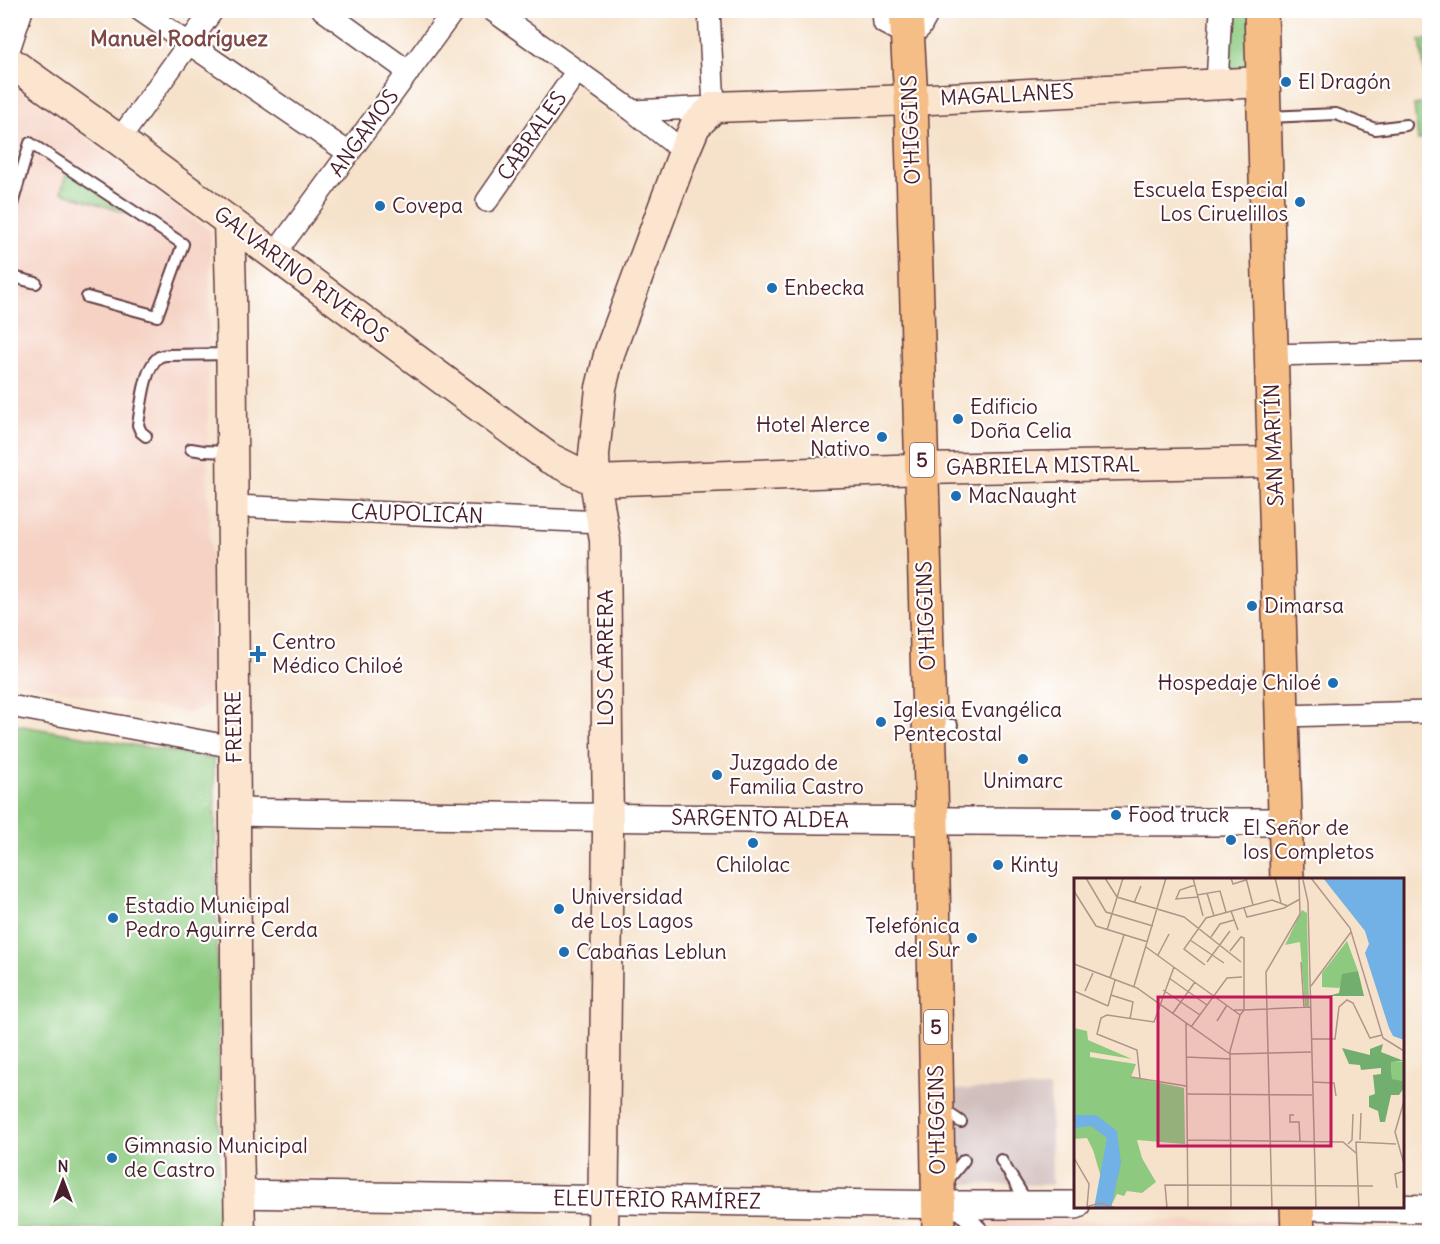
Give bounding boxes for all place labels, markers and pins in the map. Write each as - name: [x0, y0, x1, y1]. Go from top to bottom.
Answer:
- place label: El Dragón: [1298, 68, 1391, 95]
- marker: El Dragón: [1279, 75, 1293, 89]
- place label: Escuela Especial Los Ciruelillos: [1133, 176, 1288, 227]
- place label: Covepa: [392, 192, 463, 219]
- marker: Escuela Especial Los Ciruelillos: [1293, 195, 1307, 209]
- marker: Covepa: [373, 199, 387, 213]
- place label: Enbecka: [784, 274, 865, 301]
- marker: Enbecka: [765, 281, 779, 295]
- place label: Edificio Doña Celia: [970, 393, 1072, 444]
- place label: Hotel Alerce Nativo: [756, 411, 870, 462]
- marker: Edificio Doña Celia: [951, 412, 965, 426]
- marker: Hotel Alerce Nativo: [875, 430, 889, 444]
- place label: MacNaught: [968, 482, 1077, 509]
- marker: MacNaught: [949, 489, 963, 503]
- place label: Dimarsa: [1264, 592, 1344, 619]
- marker: Dimarsa: [1245, 599, 1259, 613]
- place label: Centro Médico Chiloé: [272, 628, 403, 679]
- marker: Centro Médico Chiloé: [249, 645, 267, 663]
- place label: Hospedaje Chiloé: [1157, 669, 1321, 696]
- marker: Hospedaje Chiloé: [1326, 676, 1340, 690]
- place label: Iglesia Evangélica Pentecostal: [893, 696, 1062, 747]
- marker: Iglesia Evangélica Pentecostal: [874, 715, 888, 729]
- place label: Juzgado de Familia Castro: [729, 749, 864, 800]
- marker: Unimarc: [1016, 752, 1030, 766]
- place label: Unimarc: [983, 767, 1063, 794]
- marker: Juzgado de Familia Castro: [710, 768, 724, 782]
- place label: Food truck: [1128, 801, 1229, 828]
- marker: Food truck: [1109, 808, 1123, 822]
- place label: El Señor de los Completos: [1243, 814, 1374, 865]
- marker: El Señor de los Completos: [1224, 833, 1238, 847]
- marker: Chilolac: [746, 836, 760, 850]
- place label: Chilolac: [716, 851, 790, 878]
- place label: Kinty: [1010, 851, 1059, 878]
- marker: Kinty: [991, 858, 1005, 872]
- place label: Universidad de Los Lagos: [571, 883, 693, 934]
- place label: Estadio Municipal Pedro Aguirre Cerda: [125, 892, 318, 943]
- marker: Universidad de Los Lagos: [552, 902, 566, 916]
- marker: Estadio Municipal Pedro Aguirre Cerda: [106, 911, 120, 925]
- place label: Telefónica del Sur: [865, 912, 960, 963]
- marker: Telefónica del Sur: [965, 931, 979, 945]
- place label: Cabañas Leblun: [576, 938, 727, 965]
- marker: Cabañas Leblun: [557, 945, 571, 959]
- place label: Gimnasio Municipal de Castro: [124, 1132, 308, 1183]
- marker: Gimnasio Municipal de Castro: [105, 1151, 119, 1165]

